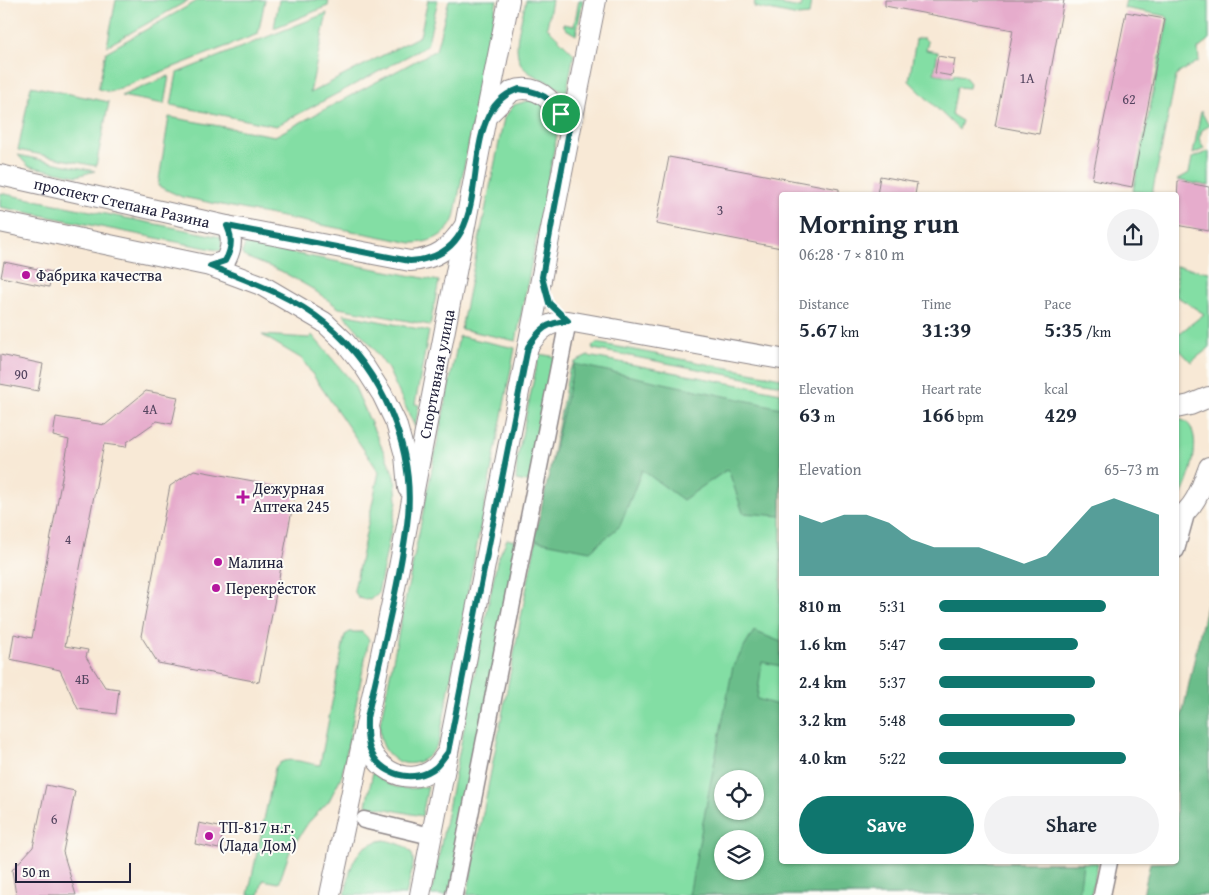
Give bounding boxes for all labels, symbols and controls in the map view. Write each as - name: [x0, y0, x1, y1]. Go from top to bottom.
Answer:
- house number: 1А: [1019, 68, 1035, 88]
- house number: 62: [1122, 89, 1136, 109]
- pin: [540, 93, 582, 135]
- icon: arrive: [547, 100, 575, 128]
- street label: проспект Степана Разина: [32, 171, 213, 234]
- house number: 3: [717, 200, 723, 220]
- text: Morning run: [799, 202, 959, 243]
- button: share: [1107, 209, 1159, 261]
- text: 06:28 · 7 × 810 m: [799, 242, 904, 266]
- place label: Фабрика качества: [36, 263, 163, 287]
- marker: Фабрика качества: [20, 269, 32, 281]
- text: Distance: [799, 294, 849, 314]
- text: Time: [922, 294, 951, 314]
- text: Pace: [1044, 294, 1071, 314]
- street label: Спортивная улица: [412, 307, 461, 441]
- text: 5.67: [799, 314, 838, 345]
- text: 31:39: [922, 314, 971, 345]
- text: 5:35: [1044, 314, 1083, 345]
- text: km: [838, 322, 859, 342]
- text: /km: [1083, 322, 1111, 342]
- house number: 90: [14, 364, 28, 384]
- text: Elevation: [799, 379, 854, 399]
- text: Heart rate: [922, 379, 982, 399]
- text: kcal: [1044, 379, 1068, 399]
- house number: 4А: [142, 399, 158, 419]
- text: 63: [799, 399, 821, 430]
- text: 166: [922, 399, 954, 430]
- text: 429: [1044, 399, 1077, 430]
- text: m: [821, 407, 835, 427]
- text: bpm: [954, 407, 984, 427]
- text: Elevation: [799, 457, 862, 481]
- text: 65–73 m: [1104, 457, 1159, 481]
- place label: Дежурная Аптека 245: [252, 476, 330, 518]
- marker: Дежурная Аптека 245: [237, 491, 249, 503]
- house number: 4: [65, 529, 72, 549]
- place label: Малина: [228, 550, 284, 574]
- marker: Малина: [212, 556, 224, 568]
- place label: Перекрёсток: [226, 576, 316, 600]
- marker: Перекрёсток: [210, 582, 222, 594]
- text: 810 m: [799, 594, 841, 618]
- text: 5:31: [879, 594, 906, 618]
- text: 1.6 km: [799, 632, 846, 656]
- text: 5:47: [879, 632, 906, 656]
- house number: 4Б: [75, 669, 89, 689]
- text: 2.4 km: [799, 670, 846, 694]
- text: 5:37: [879, 670, 906, 694]
- text: 3.2 km: [799, 708, 846, 732]
- text: 5:48: [879, 708, 906, 732]
- text: 4.0 km: [799, 746, 846, 770]
- text: 5:22: [879, 746, 906, 770]
- map controls: [714, 770, 764, 880]
- button: locate: [714, 770, 764, 820]
- button: Save: [799, 796, 974, 854]
- button: Share: [984, 796, 1159, 854]
- house number: 6: [51, 809, 58, 829]
- place label: ТП-817 н.г. (Лада Дом): [219, 815, 297, 857]
- marker: ТП-817 н.г. (Лада Дом): [203, 830, 215, 842]
- button: layers: [714, 830, 764, 880]
- scale bar: [15, 860, 131, 883]
- text: 50 m: [22, 862, 50, 882]

